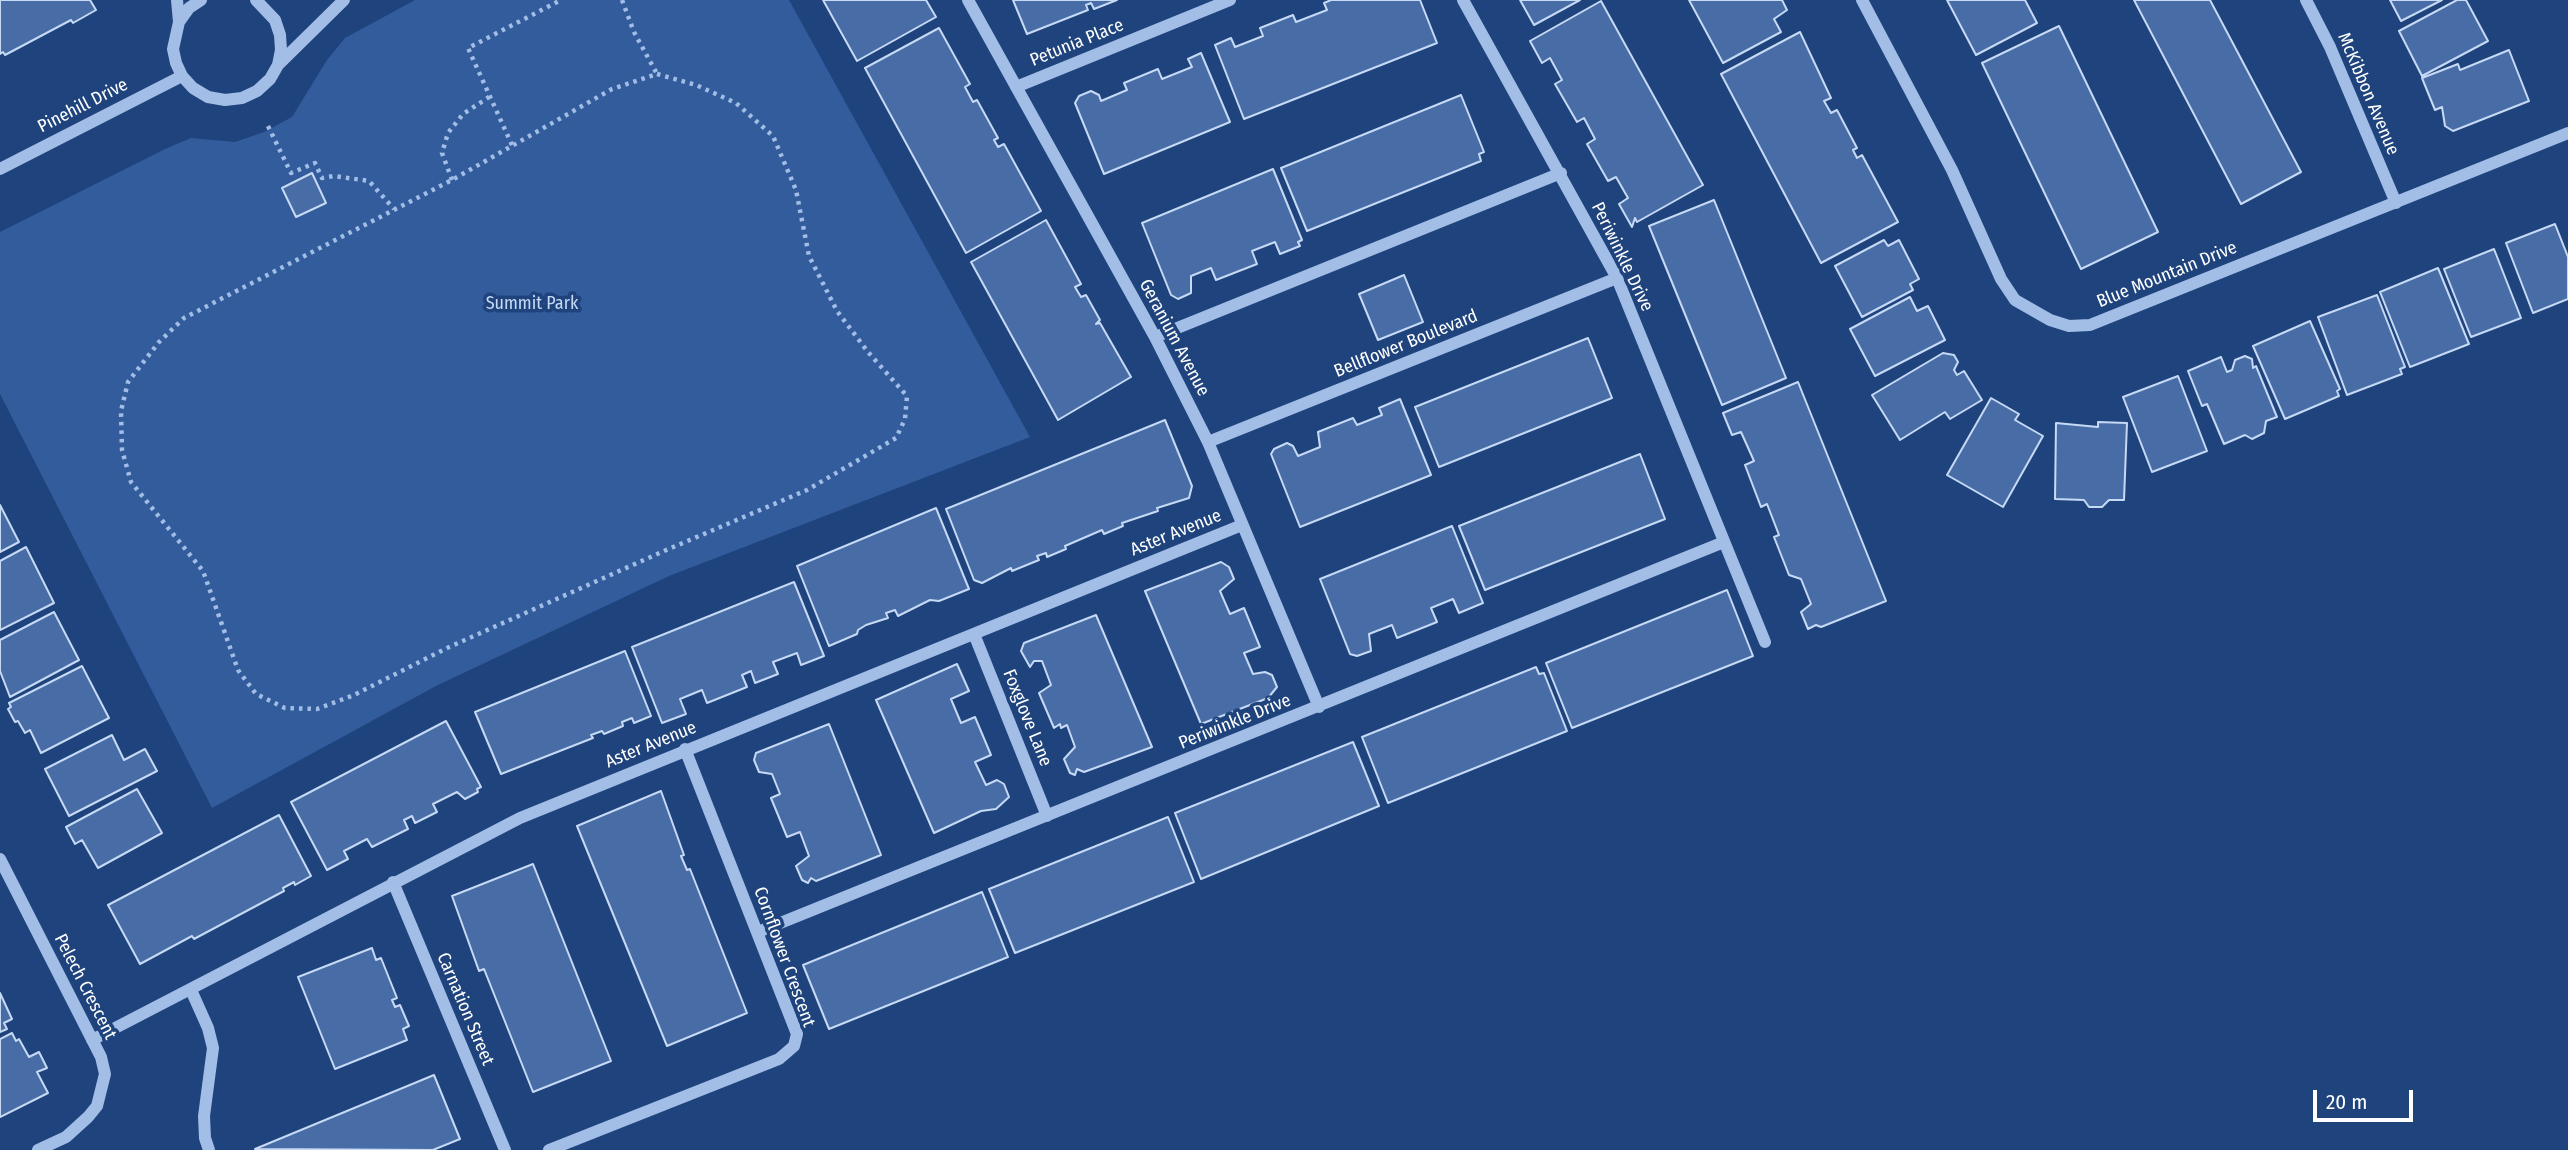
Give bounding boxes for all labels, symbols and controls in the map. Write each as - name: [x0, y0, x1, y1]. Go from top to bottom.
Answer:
- street label: Petunia Place: [1027, 14, 1127, 72]
- street label: McKibbon Avenue: [2332, 29, 2404, 159]
- street label: Pinehill Drive: [34, 74, 132, 138]
- street label: Periwinkle Drive: [1586, 199, 1658, 315]
- street label: Blue Mountain Drive: [2094, 237, 2240, 313]
- street label: Geranium Avenue: [1134, 276, 1214, 400]
- park label: Summit Park: [486, 293, 578, 315]
- street label: Bellflower Boulevard: [1331, 305, 1481, 383]
- street label: Aster Avenue: [1127, 505, 1225, 561]
- street label: Foxglove Lane: [998, 666, 1056, 770]
- street label: Periwinkle Drive: [1176, 690, 1294, 754]
- street label: Aster Avenue: [602, 717, 700, 773]
- street label: Cornflower Crescent: [749, 884, 819, 1030]
- street label: Pelech Crescent: [49, 931, 121, 1043]
- street label: Carnation Street: [432, 949, 498, 1069]
- scale bar: [2316, 1076, 2416, 1120]
- text: 20 m: [2326, 1089, 2367, 1115]

